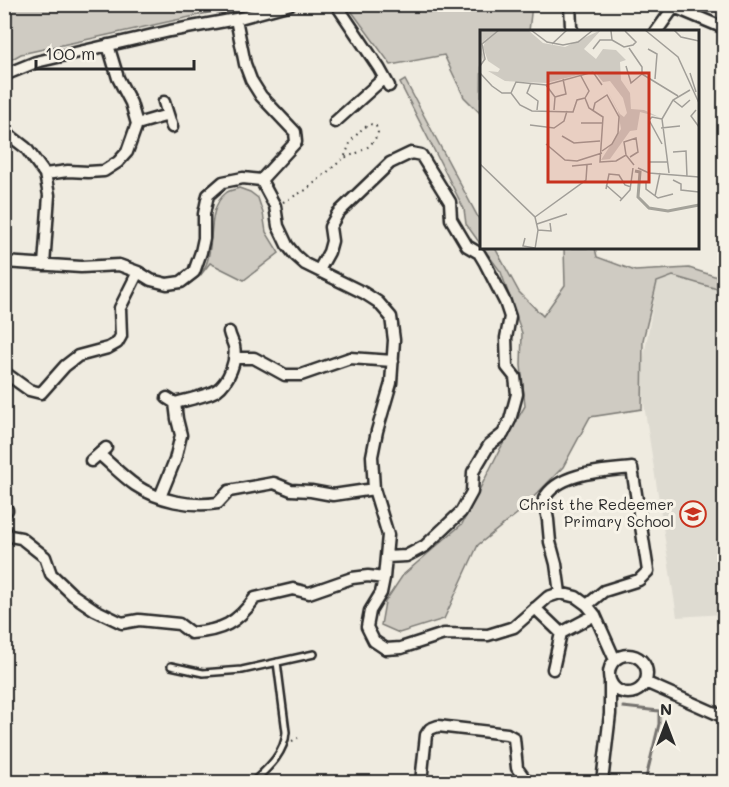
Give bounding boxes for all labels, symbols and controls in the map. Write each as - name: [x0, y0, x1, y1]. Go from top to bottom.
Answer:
- inset map: [480, 30, 699, 249]
- scale bar: [36, 33, 194, 71]
- text: 100 m: [45, 41, 95, 65]
- place label: Christ the Redeemer Primary School: [519, 494, 674, 531]
- school or university icon: Christ the Redeemer Primary School: [678, 499, 708, 529]
- north arrow: [636, 694, 696, 754]
- text: N: [660, 698, 672, 719]

